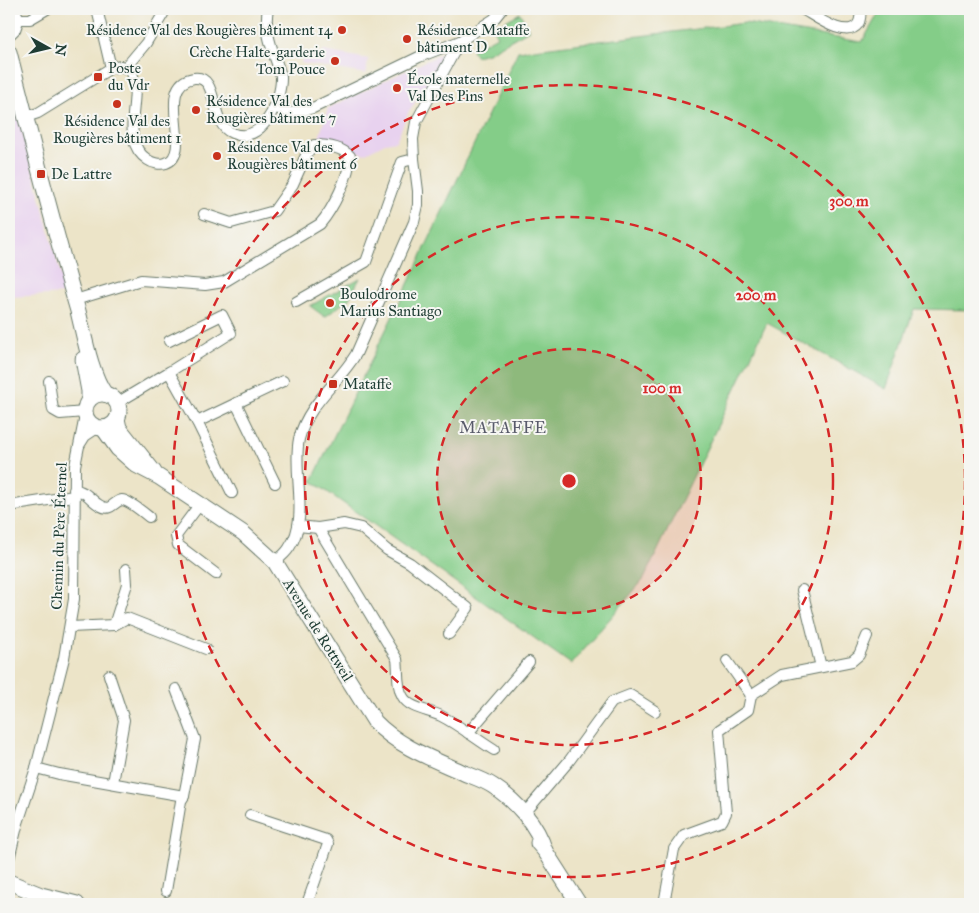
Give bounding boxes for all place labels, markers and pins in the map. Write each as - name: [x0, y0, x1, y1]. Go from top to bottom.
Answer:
- place label: Résidence Val des Rougières bâtiment 14: [86, 21, 333, 39]
- place label: Résidence Mataffe bâtiment D: [417, 21, 530, 56]
- marker: Résidence Val des Rougières bâtiment 14: [336, 24, 348, 36]
- marker: Résidence Mataffe bâtiment D: [401, 33, 413, 45]
- place label: Crèche Halte-garderie Tom Pouce: [189, 43, 325, 78]
- marker: Crèche Halte-garderie Tom Pouce: [329, 55, 341, 67]
- place label: Poste du Vdr: [108, 59, 150, 94]
- place label: École maternelle Val Des Pins: [406, 69, 510, 105]
- marker: Poste du Vdr: [92, 71, 104, 83]
- marker: École maternelle Val Des Pins: [391, 82, 403, 94]
- place label: Résidence Val des Rougières bâtiment 7: [206, 92, 336, 127]
- marker: Résidence Val des Rougières bâtiment 1: [111, 98, 123, 110]
- marker: Résidence Val des Rougières bâtiment 7: [190, 104, 202, 116]
- place label: Résidence Val des Rougières bâtiment 1: [53, 112, 181, 147]
- place label: Résidence Val des Rougières bâtiment 6: [227, 138, 358, 173]
- marker: Résidence Val des Rougières bâtiment 6: [211, 150, 223, 162]
- place label: De Lattre: [51, 165, 112, 183]
- marker: De Lattre: [35, 168, 47, 180]
- place label: Boulodrome Marius Santiago: [340, 285, 442, 320]
- marker: Boulodrome Marius Santiago: [324, 297, 336, 309]
- place label: Mataffe: [343, 375, 392, 393]
- marker: Mataffe: [327, 378, 339, 390]
- centre of rings: [560, 472, 578, 490]

